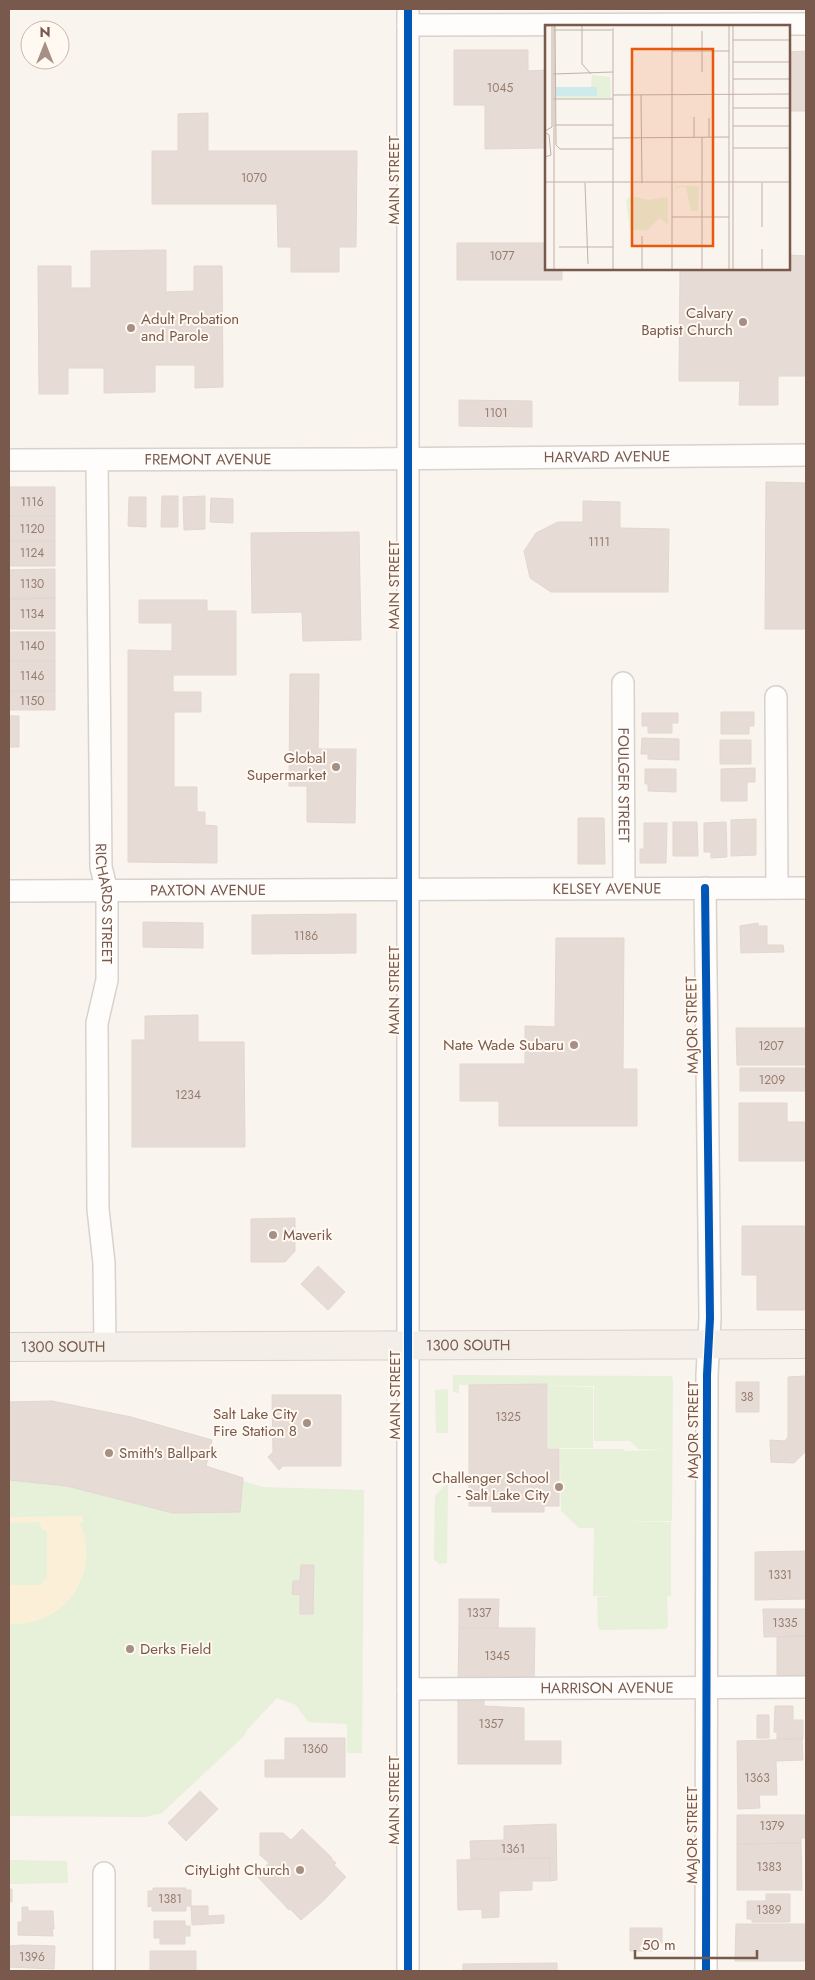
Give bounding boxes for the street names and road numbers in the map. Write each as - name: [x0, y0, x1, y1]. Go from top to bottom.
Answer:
- street label: MAIN STREET: [383, 136, 405, 224]
- street label: HARVARD AVENUE: [544, 445, 670, 468]
- street label: FREMONT AVENUE: [144, 448, 272, 471]
- street label: MAIN STREET: [383, 541, 405, 629]
- street label: FOULGER STREET: [612, 727, 635, 843]
- street label: RICHARDS STREET: [90, 843, 119, 964]
- street label: KELSEY AVENUE: [553, 878, 661, 900]
- street label: PAXTON AVENUE: [150, 879, 266, 901]
- street label: MAIN STREET: [383, 946, 405, 1034]
- street label: MAJOR STREET: [680, 976, 704, 1074]
- street label: 1300 SOUTH: [426, 1334, 510, 1356]
- street label: 1300 SOUTH: [21, 1336, 105, 1358]
- street label: MAIN STREET: [384, 1351, 406, 1439]
- street label: MAJOR STREET: [682, 1381, 704, 1479]
- street label: HARRISON AVENUE: [540, 1677, 674, 1699]
- street label: MAIN STREET: [383, 1756, 405, 1844]
- street label: MAJOR STREET: [681, 1786, 703, 1884]

